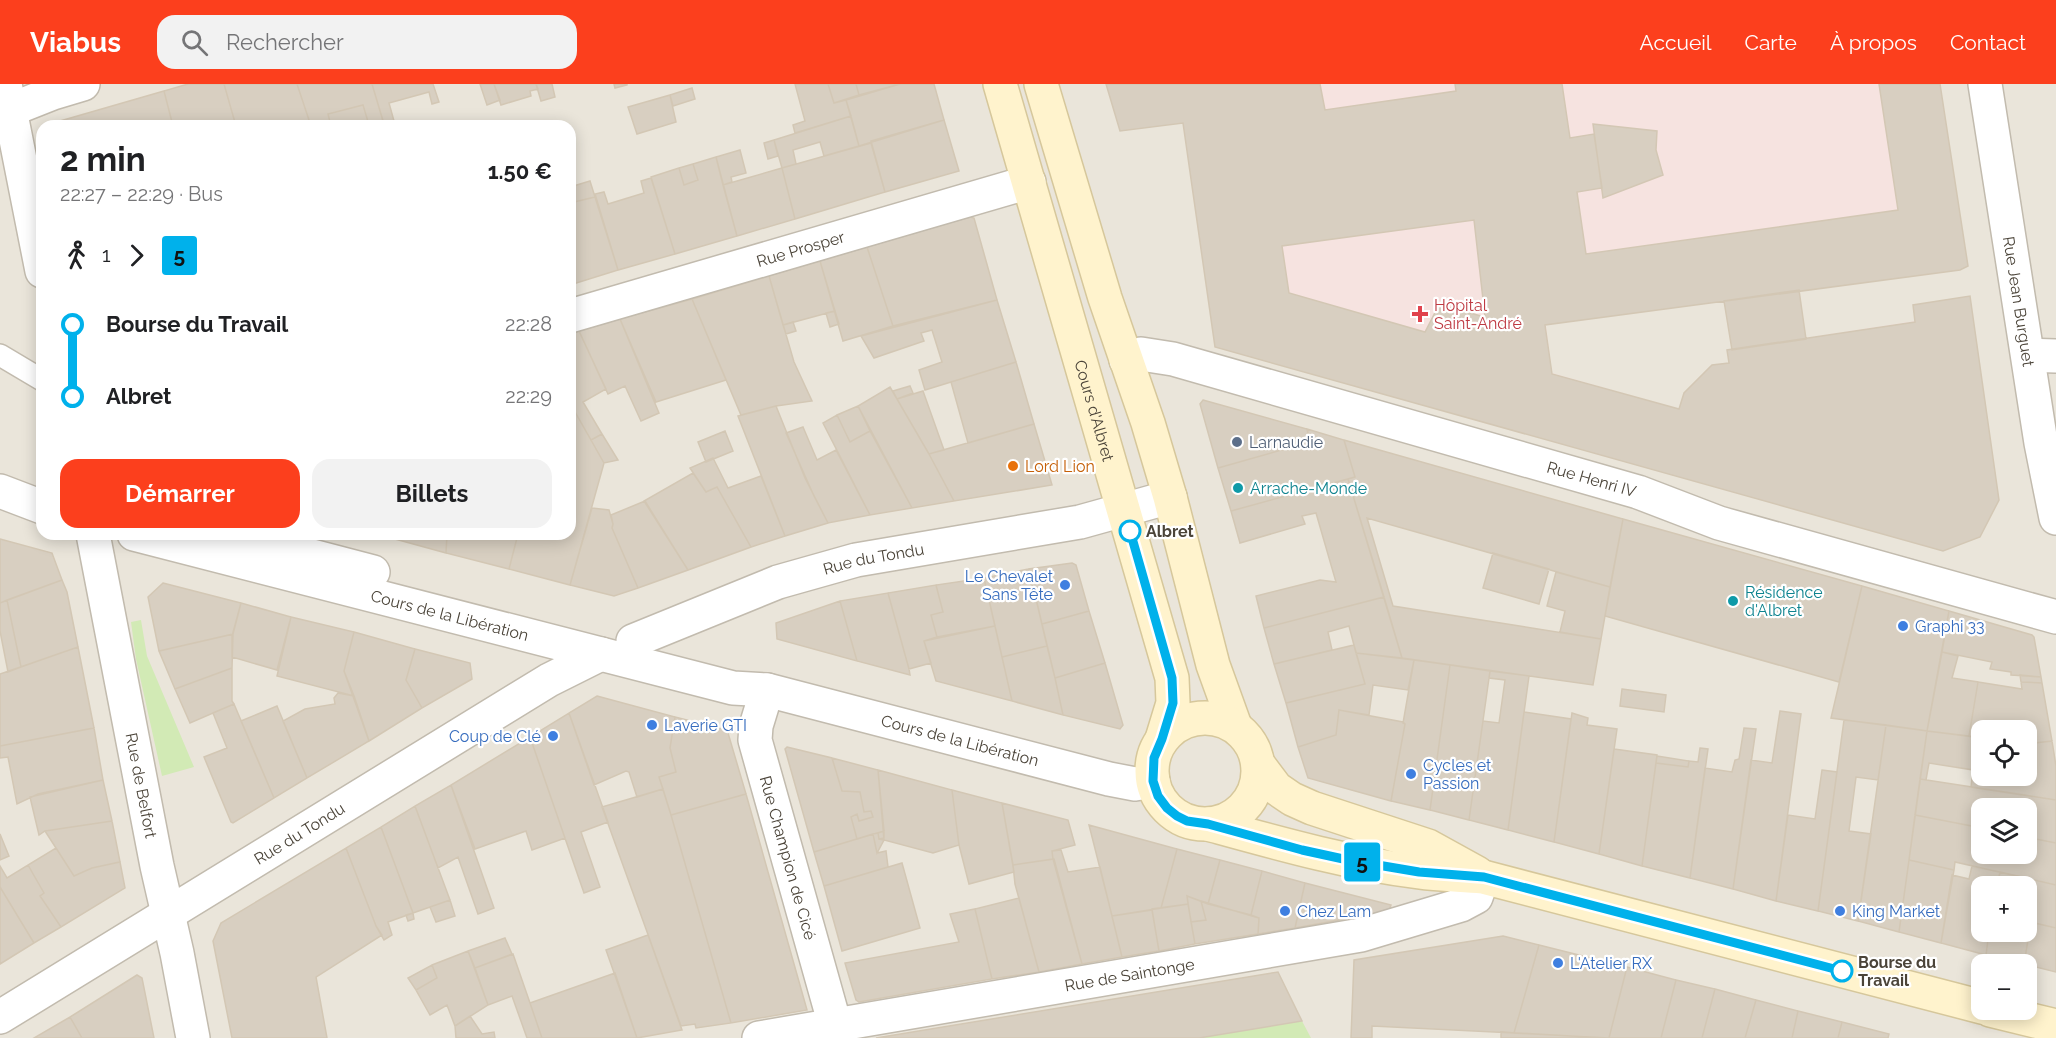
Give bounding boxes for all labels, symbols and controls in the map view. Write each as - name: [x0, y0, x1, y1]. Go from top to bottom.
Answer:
- search box: [157, 15, 577, 69]
- text: Viabus: [30, 26, 121, 59]
- icon: search: [178, 26, 211, 59]
- text: Rechercher: [226, 29, 344, 55]
- text: Accueil: [1640, 30, 1712, 55]
- text: Carte: [1745, 30, 1797, 55]
- text: À propos: [1830, 30, 1917, 55]
- text: Contact: [1950, 30, 2026, 55]
- text: 2 min: [60, 140, 146, 179]
- text: 1.50 €: [488, 158, 552, 184]
- text: 22:27 – 22:29 · Bus: [60, 182, 223, 206]
- street label: Rue Prosper: [754, 227, 847, 271]
- street label: Rue Jean Burguet: [1999, 235, 2038, 369]
- icon: walk: [60, 239, 93, 272]
- icon: forward: [120, 239, 153, 272]
- text: 1: [102, 243, 111, 267]
- text: 5: [174, 243, 185, 268]
- place label: Hôpital Saint-André: [1434, 296, 1522, 333]
- marker: Hôpital Saint-André: [1411, 305, 1429, 323]
- text: Bourse du Travail: [106, 311, 288, 337]
- text: 22:28: [505, 312, 552, 336]
- street label: Cours d'Albret: [1070, 358, 1118, 464]
- text: Albret: [106, 383, 172, 409]
- text: 22:29: [505, 384, 552, 408]
- place label: Larnaudie: [1249, 433, 1323, 452]
- marker: Larnaudie: [1230, 435, 1244, 449]
- place label: Lord Lion: [1025, 457, 1095, 476]
- street label: Rue Henri IV: [1545, 457, 1638, 501]
- button: Démarrer: [60, 459, 300, 528]
- button: Billets: [312, 459, 552, 528]
- marker: Lord Lion: [1006, 459, 1020, 473]
- place label: Arrache-Monde: [1250, 479, 1367, 498]
- marker: Arrache-Monde: [1231, 481, 1245, 495]
- marker: Albret: [1119, 520, 1141, 542]
- place label: Albret: [1146, 522, 1194, 541]
- street label: Rue du Tondu: [821, 540, 925, 579]
- place label: Le Chevalet Sans Tête: [965, 567, 1054, 604]
- marker: Le Chevalet Sans Tête: [1058, 578, 1072, 592]
- place label: Résidence d'Albret: [1745, 583, 1823, 620]
- street label: Cours de la Libération: [369, 586, 531, 645]
- marker: Résidence d'Albret: [1726, 594, 1740, 608]
- place label: Graphi 33: [1915, 617, 1985, 636]
- marker: Graphi 33: [1896, 619, 1910, 633]
- street label: Cours de la Libération: [879, 711, 1041, 770]
- place label: Laverie GTI: [664, 716, 747, 735]
- marker: Laverie GTI: [645, 718, 659, 732]
- map controls: [1971, 720, 2037, 1020]
- button: locate: [1971, 720, 2037, 786]
- place label: Coup de Clé: [449, 727, 541, 746]
- marker: Coup de Clé: [546, 729, 560, 743]
- street label: Rue de Belfort: [122, 731, 161, 840]
- place label: Cycles et Passion: [1423, 756, 1492, 793]
- marker: Cycles et Passion: [1404, 767, 1418, 781]
- street label: Rue Champion de Cicé: [756, 774, 820, 942]
- button: layers: [1971, 798, 2037, 864]
- street label: Rue du Tondu: [251, 799, 348, 869]
- line badge: 5: [1342, 842, 1382, 882]
- text: 5: [1356, 850, 1368, 875]
- button: +: [1971, 876, 2037, 942]
- place label: Chez Lam: [1297, 902, 1371, 921]
- place label: King Market: [1852, 902, 1941, 921]
- marker: Chez Lam: [1278, 904, 1292, 918]
- marker: King Market: [1833, 904, 1847, 918]
- place label: Bourse du Travail: [1858, 953, 1936, 990]
- place label: L'Atelier RX: [1570, 954, 1653, 973]
- button: −: [1971, 954, 2037, 1020]
- street label: Rue de Saintonge: [1063, 955, 1196, 996]
- marker: L'Atelier RX: [1551, 956, 1565, 970]
- marker: Bourse du Travail: [1831, 960, 1853, 982]

